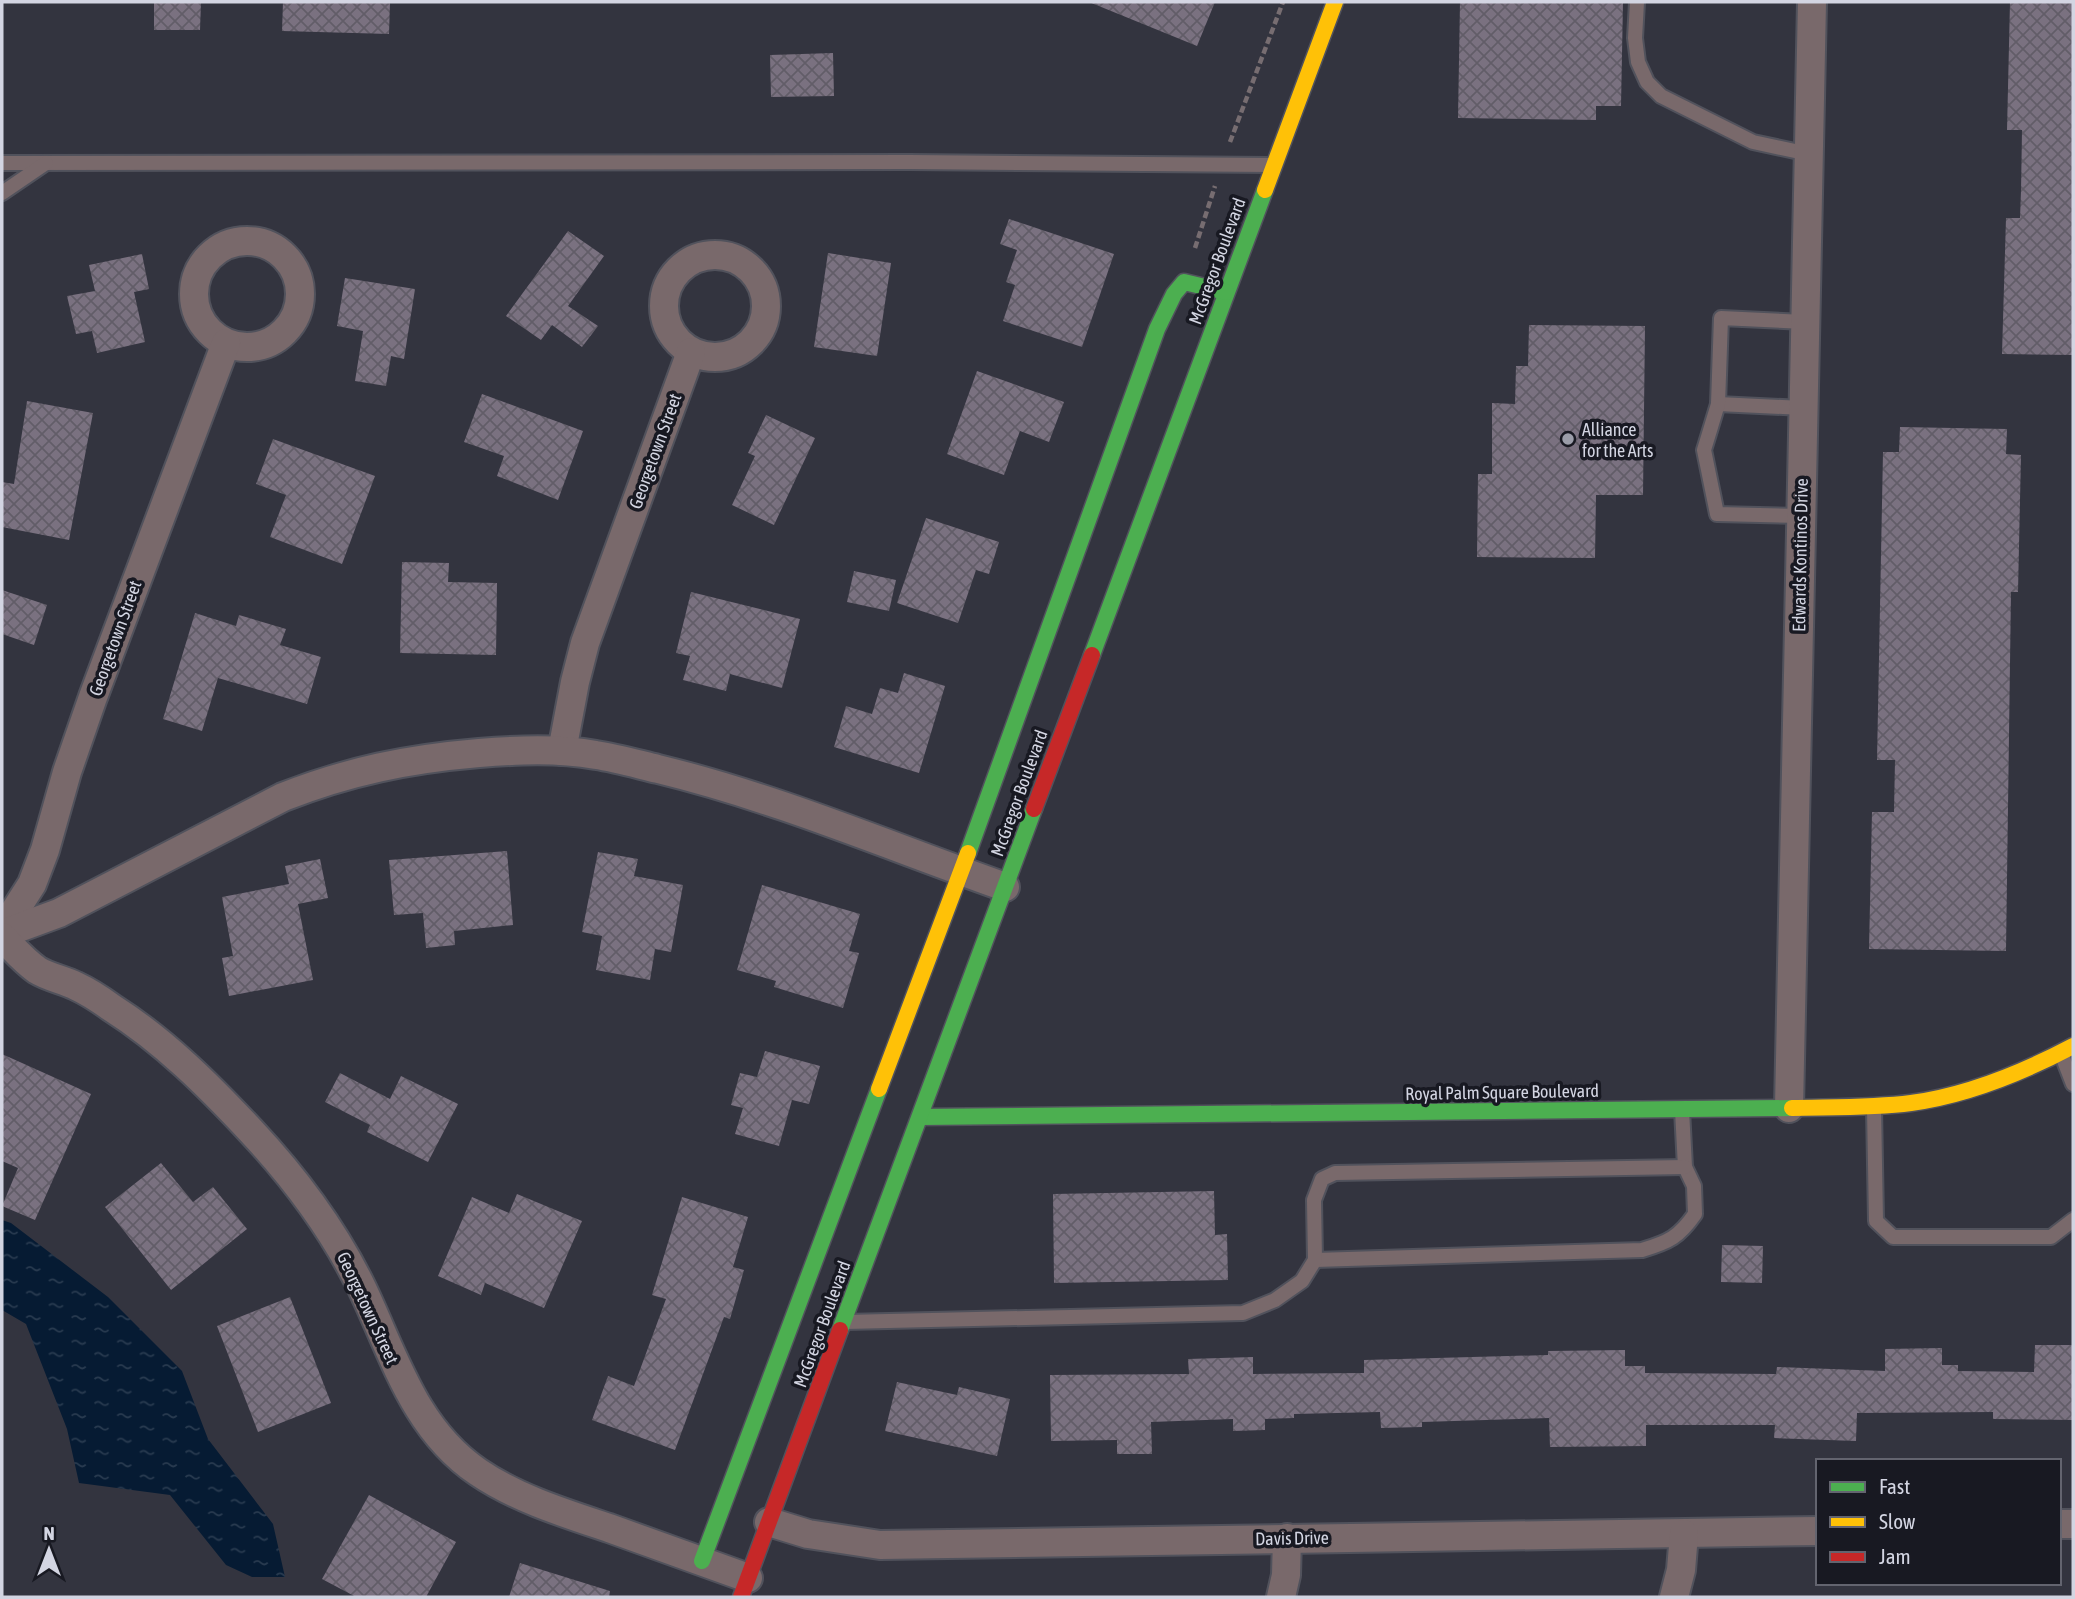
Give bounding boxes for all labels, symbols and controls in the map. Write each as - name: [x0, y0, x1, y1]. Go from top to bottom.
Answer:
- street label: McGregor Boulevard: [1184, 195, 1250, 327]
- street label: Georgetown Street: [624, 390, 686, 512]
- place label: Alliance for the Arts: [1582, 419, 1653, 461]
- marker: Alliance for the Arts: [1560, 431, 1576, 447]
- street label: Edwards Kontinos Drive: [1788, 478, 1812, 632]
- street label: Georgetown Street: [84, 577, 146, 699]
- street label: McGregor Boulevard: [986, 727, 1052, 859]
- street label: Royal Palm Square Boulevard: [1405, 1080, 1599, 1104]
- street label: Georgetown Street: [333, 1249, 403, 1367]
- street label: McGregor Boulevard: [789, 1258, 855, 1390]
- legend: [1816, 1459, 2061, 1585]
- text: Fast: [1879, 1474, 1910, 1498]
- text: Slow: [1879, 1509, 1916, 1533]
- north arrow: [14, 1515, 84, 1585]
- text: N: [43, 1522, 55, 1544]
- street label: Davis Drive: [1255, 1527, 1329, 1549]
- text: Jam: [1879, 1544, 1911, 1568]

